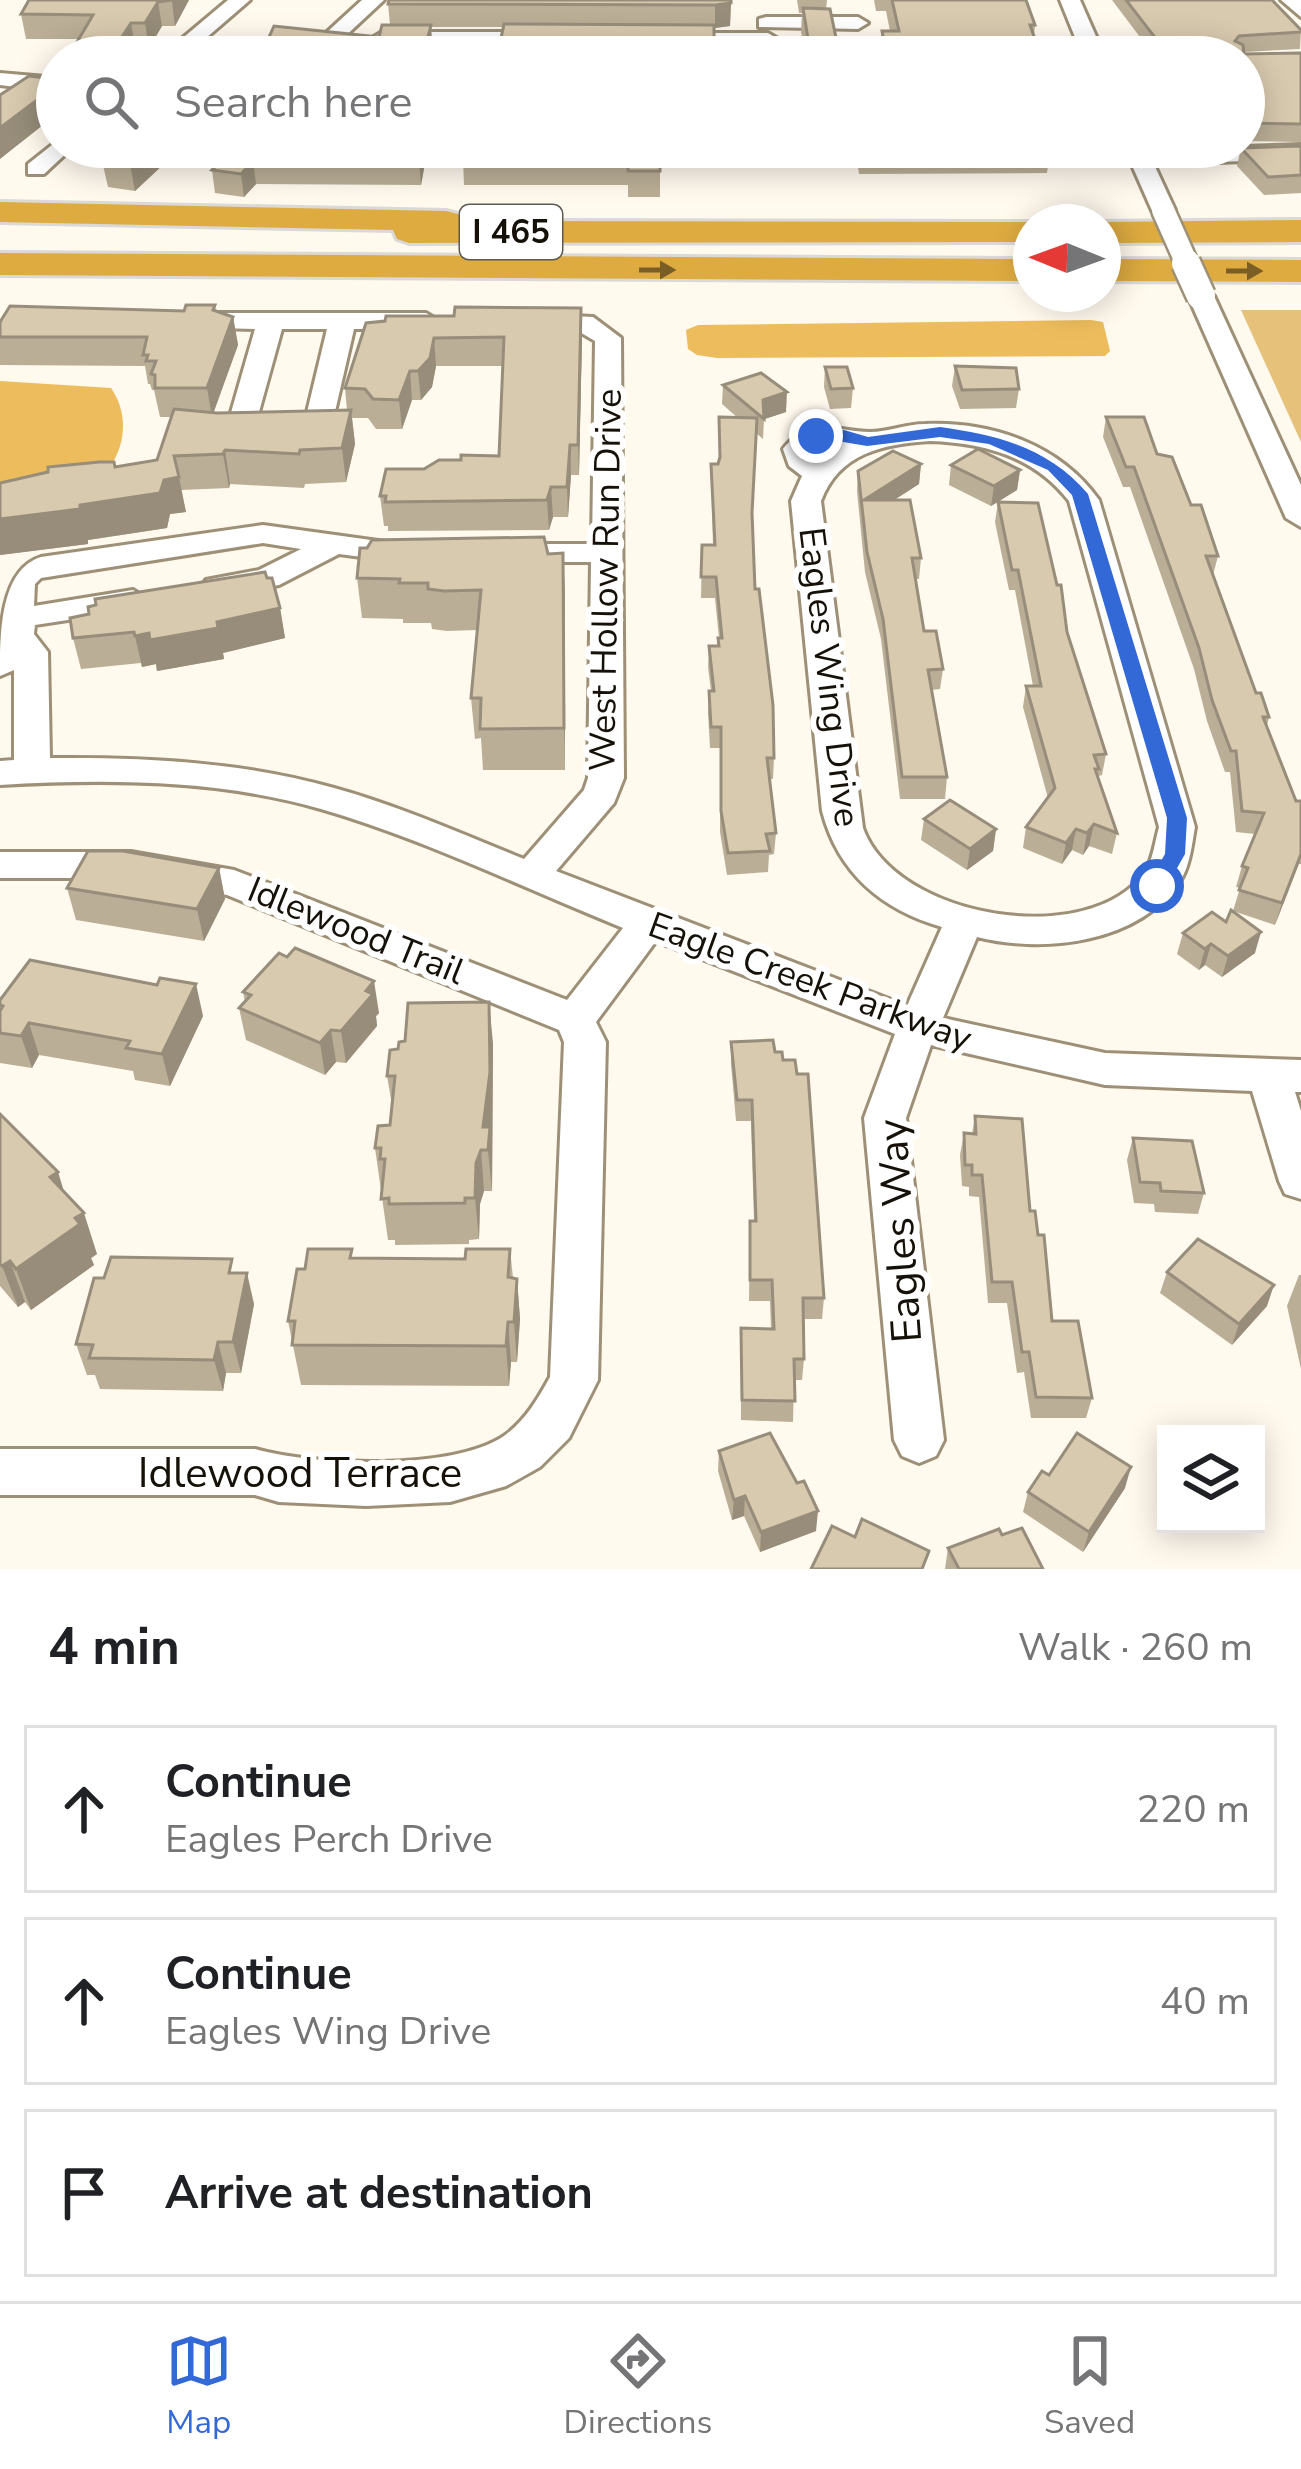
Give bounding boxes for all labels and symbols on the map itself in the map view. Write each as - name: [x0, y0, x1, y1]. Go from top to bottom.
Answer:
- north arrow: [1013, 204, 1121, 312]
- road number: I 465: [460, 205, 562, 259]
- one-way arrow: [639, 260, 677, 280]
- one-way arrow: [1226, 261, 1264, 281]
- street label: West Hollow Run Drive: [578, 388, 634, 772]
- route end: [789, 409, 843, 463]
- street label: Eagles Wing Drive: [786, 525, 872, 829]
- route start: [1130, 859, 1184, 913]
- street label: Idlewood Trail: [240, 865, 472, 997]
- street label: Eagle Creek Parkway: [641, 901, 979, 1063]
- street label: Eagles Way: [864, 1117, 936, 1345]
- street label: Idlewood Terrace: [138, 1445, 462, 1502]

